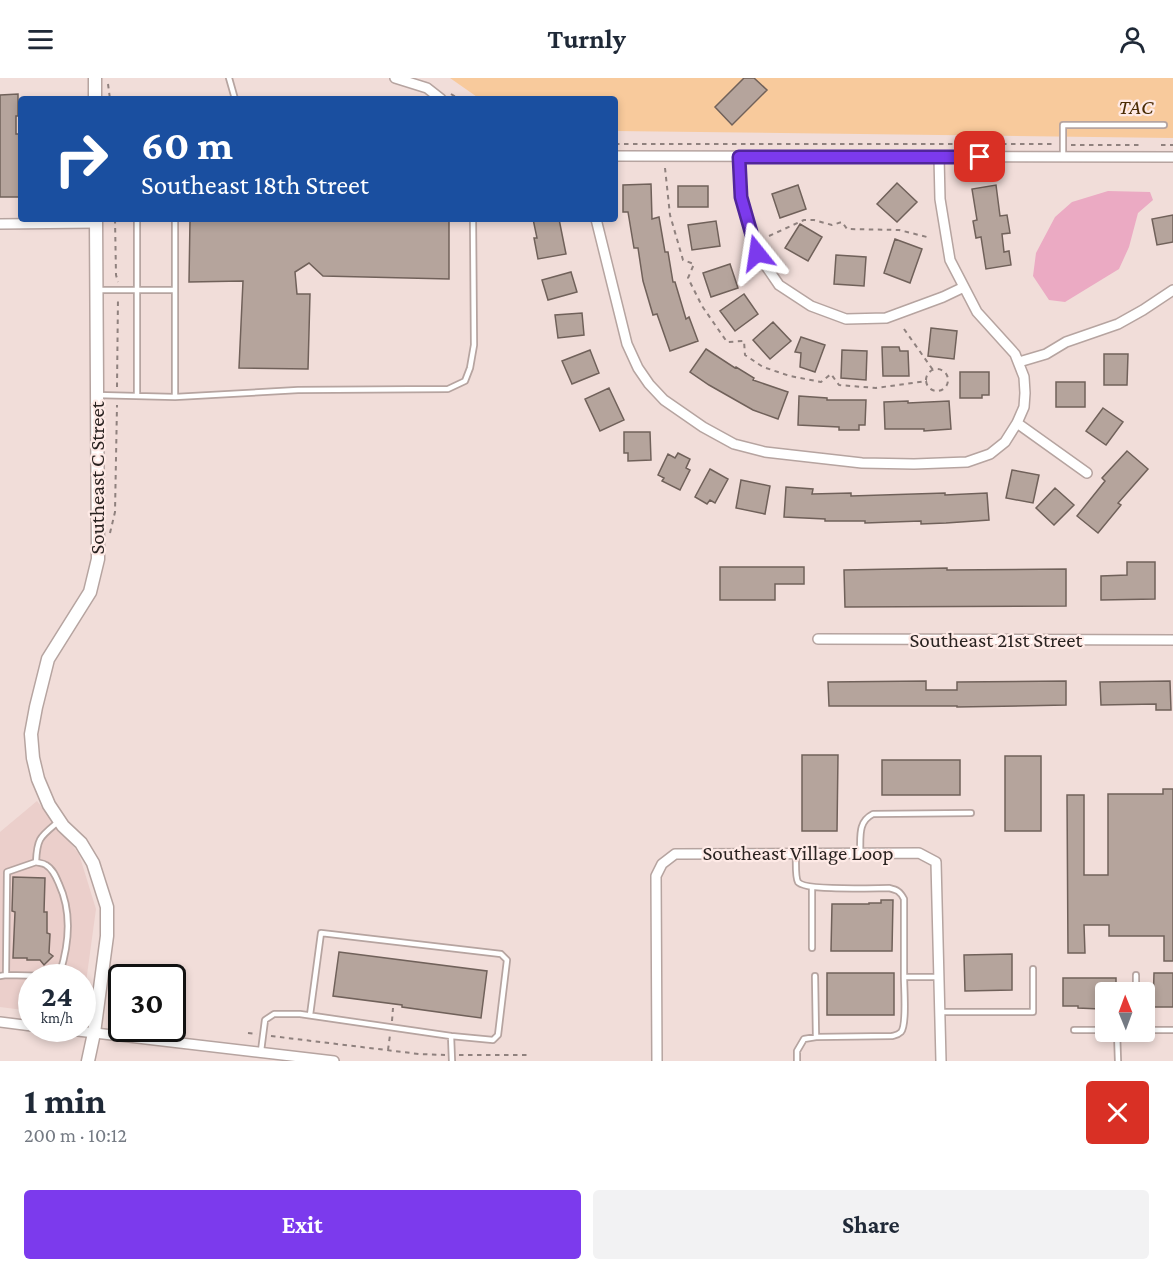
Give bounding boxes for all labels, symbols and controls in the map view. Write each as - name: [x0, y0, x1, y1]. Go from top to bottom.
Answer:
- icon: menu: [24, 23, 57, 56]
- icon: person: [1116, 23, 1149, 56]
- text: Turnly: [547, 24, 626, 54]
- park label: TAC: [1119, 95, 1154, 119]
- icon: right: [42, 120, 120, 198]
- text: 60 m: [141, 121, 233, 168]
- pin: [954, 131, 1005, 182]
- icon: arrive: [963, 140, 996, 173]
- text: Southeast 18th Street: [141, 170, 369, 200]
- position arrow: [725, 221, 789, 285]
- street label: Southeast C Street: [85, 400, 109, 555]
- street label: Southeast 21st Street: [909, 628, 1084, 652]
- street label: Southeast Village Loop: [702, 841, 894, 865]
- speed limit sign: 30: [108, 964, 186, 1042]
- text: 24: [41, 979, 73, 1012]
- north arrow: [1095, 982, 1155, 1042]
- map controls: [1095, 982, 1155, 1042]
- text: km/h: [41, 1010, 73, 1026]
- text: 1 min: [24, 1081, 106, 1121]
- button: close: [1086, 1081, 1149, 1144]
- text: 200 m · 10:12: [24, 1124, 127, 1146]
- button: Exit: [24, 1190, 581, 1259]
- button: Share: [593, 1190, 1149, 1259]

